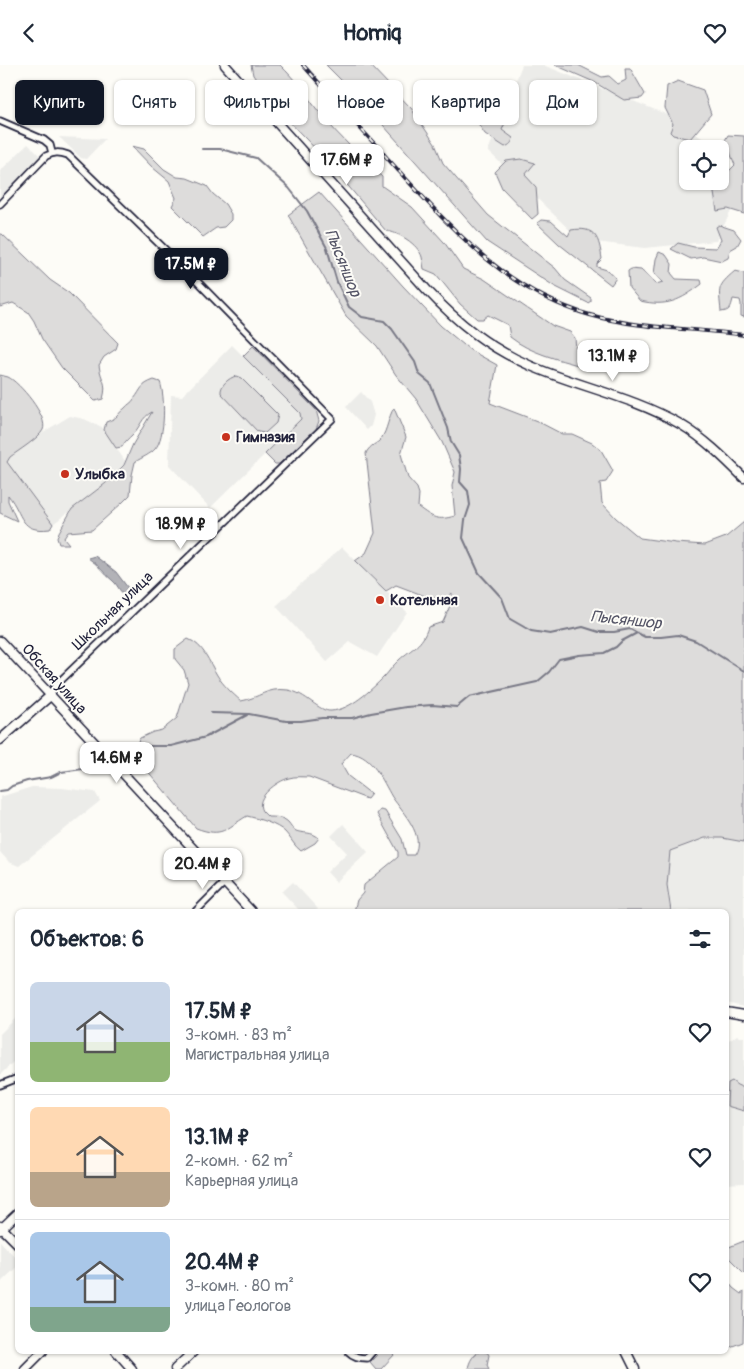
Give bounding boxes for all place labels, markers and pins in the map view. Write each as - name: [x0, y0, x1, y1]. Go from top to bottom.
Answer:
- pin: 17.6M ₽: [301, 143, 393, 186]
- pin: 17.5M ₽: [145, 247, 237, 290]
- pin: 13.1M ₽: [567, 339, 659, 382]
- place label: Гимназия: [236, 428, 295, 447]
- marker: Гимназия: [220, 431, 232, 443]
- place label: Улыбка: [75, 465, 125, 484]
- marker: Улыбка: [59, 468, 71, 480]
- pin: 18.9M ₽: [135, 507, 227, 550]
- place label: Котельная: [390, 591, 458, 610]
- marker: Котельная: [374, 594, 386, 606]
- pin: 14.6M ₽: [71, 741, 163, 784]
- pin: 20.4M ₽: [157, 847, 249, 890]

